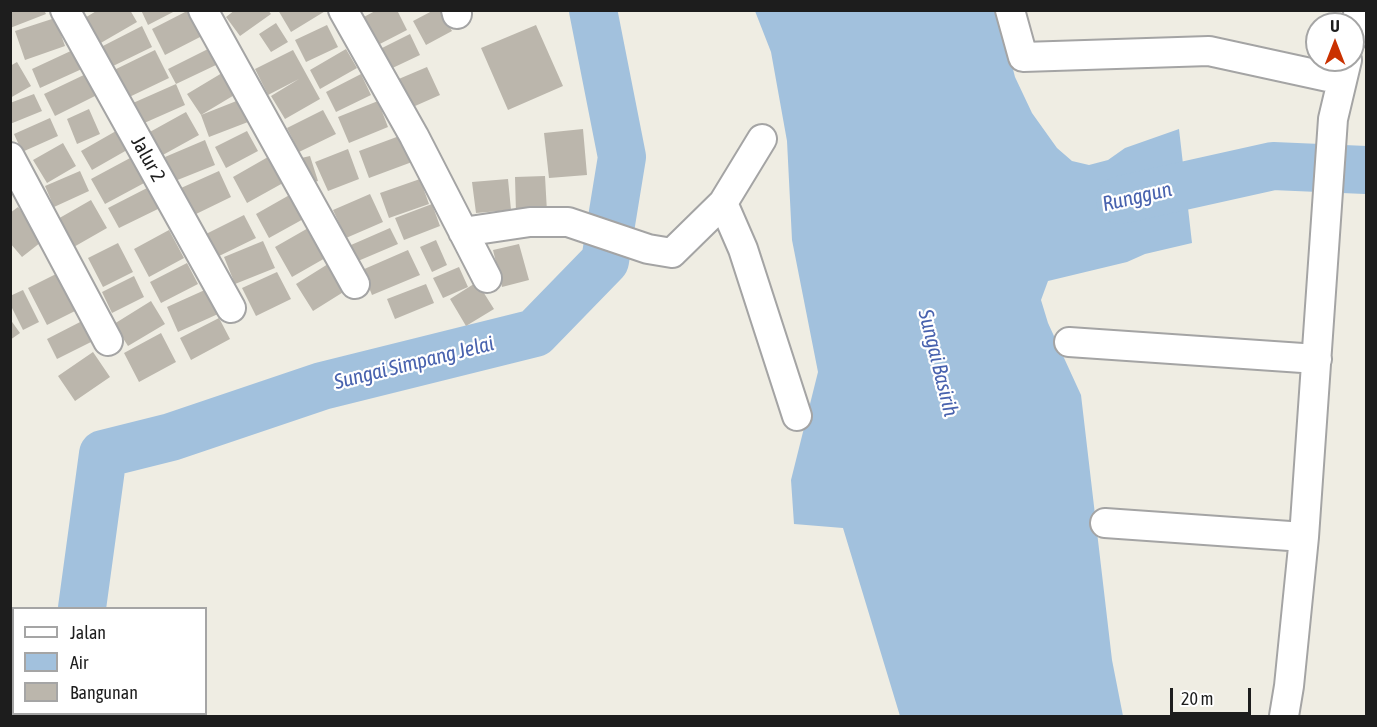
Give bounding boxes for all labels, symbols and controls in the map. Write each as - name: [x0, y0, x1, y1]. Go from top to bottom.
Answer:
- north arrow: [1305, 12, 1365, 72]
- text: U: [1330, 17, 1340, 35]
- street label: Jalur 2: [126, 132, 170, 186]
- water label: Runggun: [1100, 177, 1174, 217]
- water label: Sungai Basirih: [913, 307, 963, 419]
- water label: Sungai Simpang Jelai: [332, 331, 496, 395]
- legend: [12, 607, 207, 715]
- text: Jalan: [70, 622, 106, 643]
- text: Air: [70, 652, 88, 673]
- scale bar: [1173, 676, 1254, 714]
- text: Bangunan: [70, 682, 138, 703]
- text: 20 m: [1181, 688, 1213, 709]

